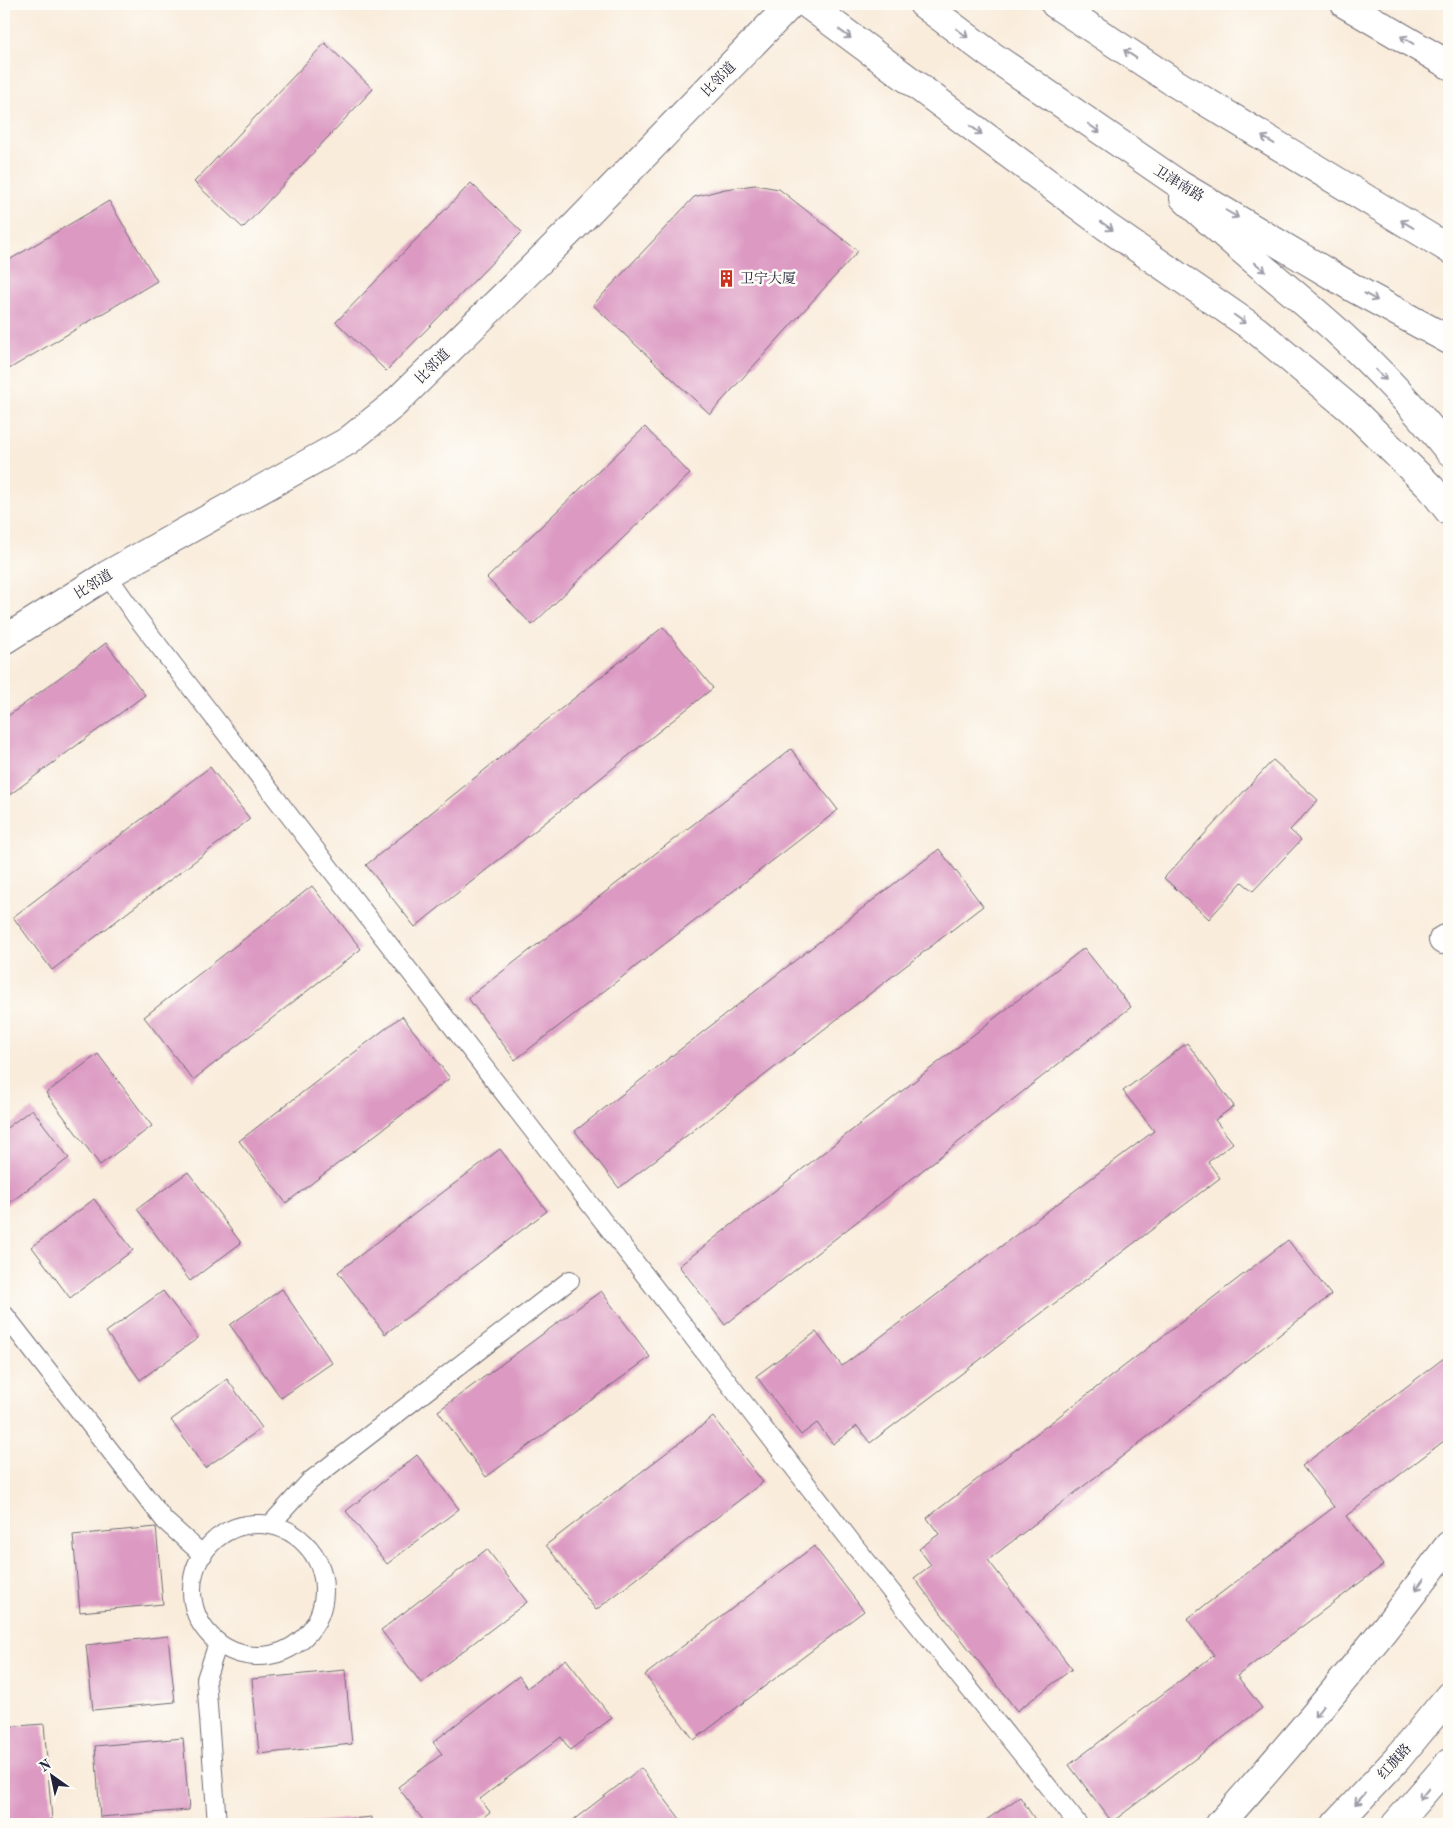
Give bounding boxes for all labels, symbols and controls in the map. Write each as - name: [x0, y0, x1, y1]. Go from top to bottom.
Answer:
- one-way arrow: [955, 28, 968, 39]
- one-way arrow: [838, 29, 852, 39]
- one-way arrow: [1401, 35, 1415, 45]
- one-way arrow: [1124, 49, 1138, 59]
- street label: 比邻道: [698, 59, 738, 100]
- one-way arrow: [1087, 123, 1101, 133]
- one-way arrow: [969, 125, 983, 135]
- one-way arrow: [1262, 134, 1276, 144]
- street label: 卫津南路: [1151, 163, 1207, 204]
- one-way arrow: [1224, 209, 1239, 219]
- one-way arrow: [1401, 218, 1415, 228]
- one-way arrow: [1100, 221, 1114, 231]
- one-way arrow: [1254, 261, 1267, 272]
- building icon: 卫宁大厦: [716, 268, 736, 288]
- place label: 卫宁大厦: [740, 271, 796, 286]
- one-way arrow: [1364, 292, 1379, 302]
- one-way arrow: [1233, 314, 1247, 324]
- street label: 比邻道: [412, 346, 453, 387]
- one-way arrow: [1375, 369, 1387, 381]
- street label: 比邻道: [71, 567, 115, 602]
- one-way arrow: [1415, 1577, 1425, 1591]
- one-way arrow: [1313, 1704, 1324, 1717]
- street label: 红旗路: [1375, 1741, 1414, 1782]
- north arrow: [28, 1750, 78, 1800]
- text: N: [37, 1757, 54, 1775]
- one-way arrow: [1418, 1788, 1429, 1801]
- one-way arrow: [1354, 1792, 1366, 1805]

